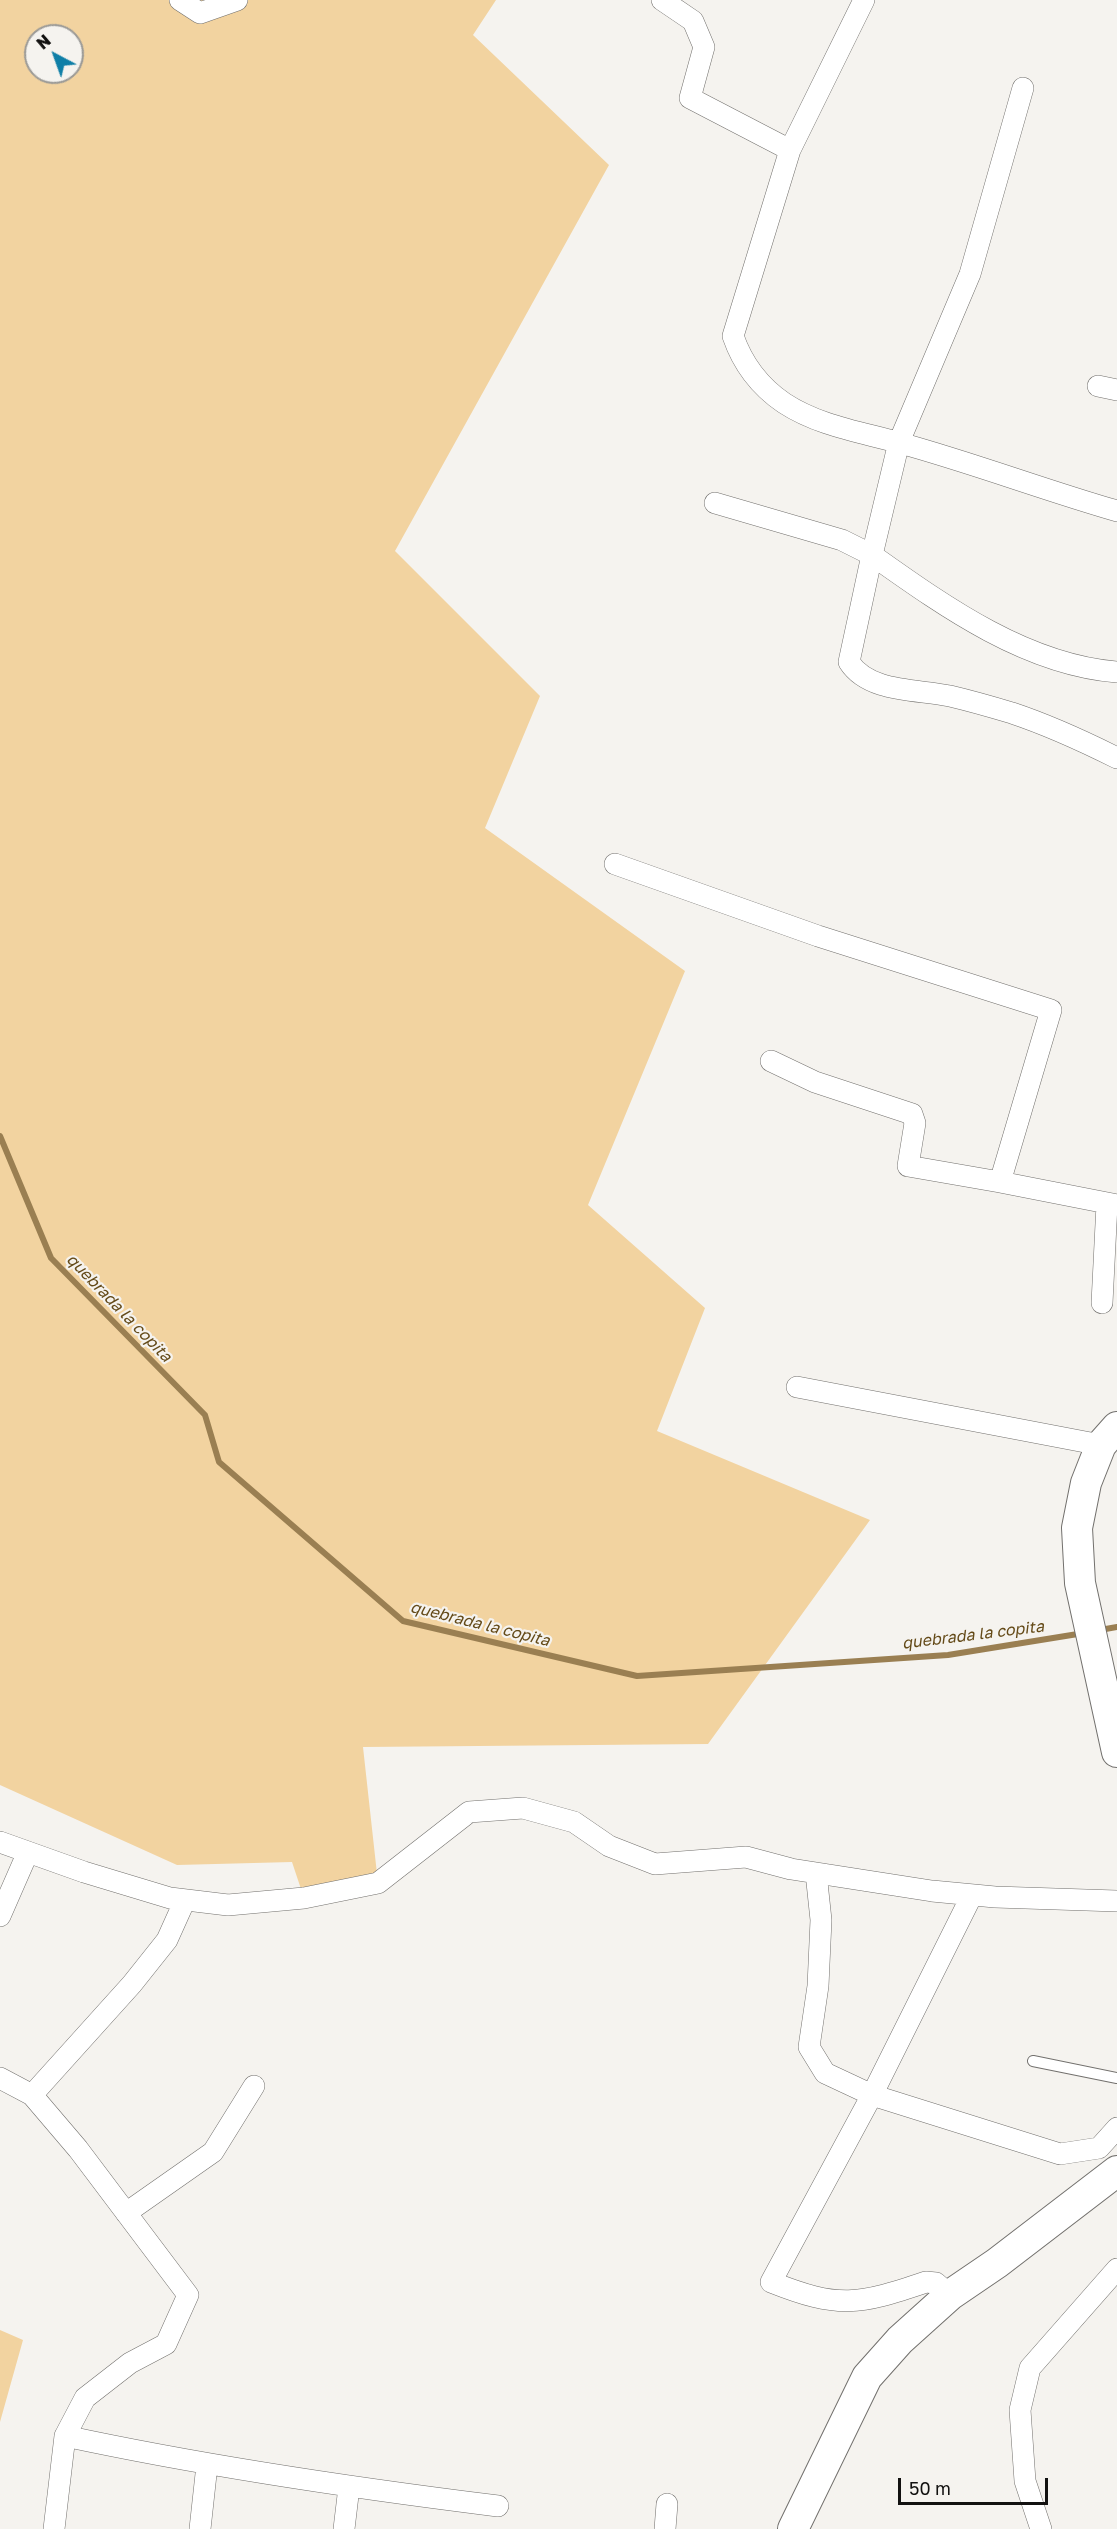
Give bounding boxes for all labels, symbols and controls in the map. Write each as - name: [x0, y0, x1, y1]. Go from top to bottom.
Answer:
- north arrow: [24, 24, 84, 84]
- text: N: [32, 30, 55, 53]
- water label: quebrada la copita: [63, 1250, 175, 1366]
- water label: quebrada la copita: [408, 1597, 552, 1651]
- water label: quebrada la copita: [901, 1617, 1045, 1653]
- scale bar: [901, 2466, 1051, 2504]
- text: 50 m: [909, 2477, 951, 2499]

